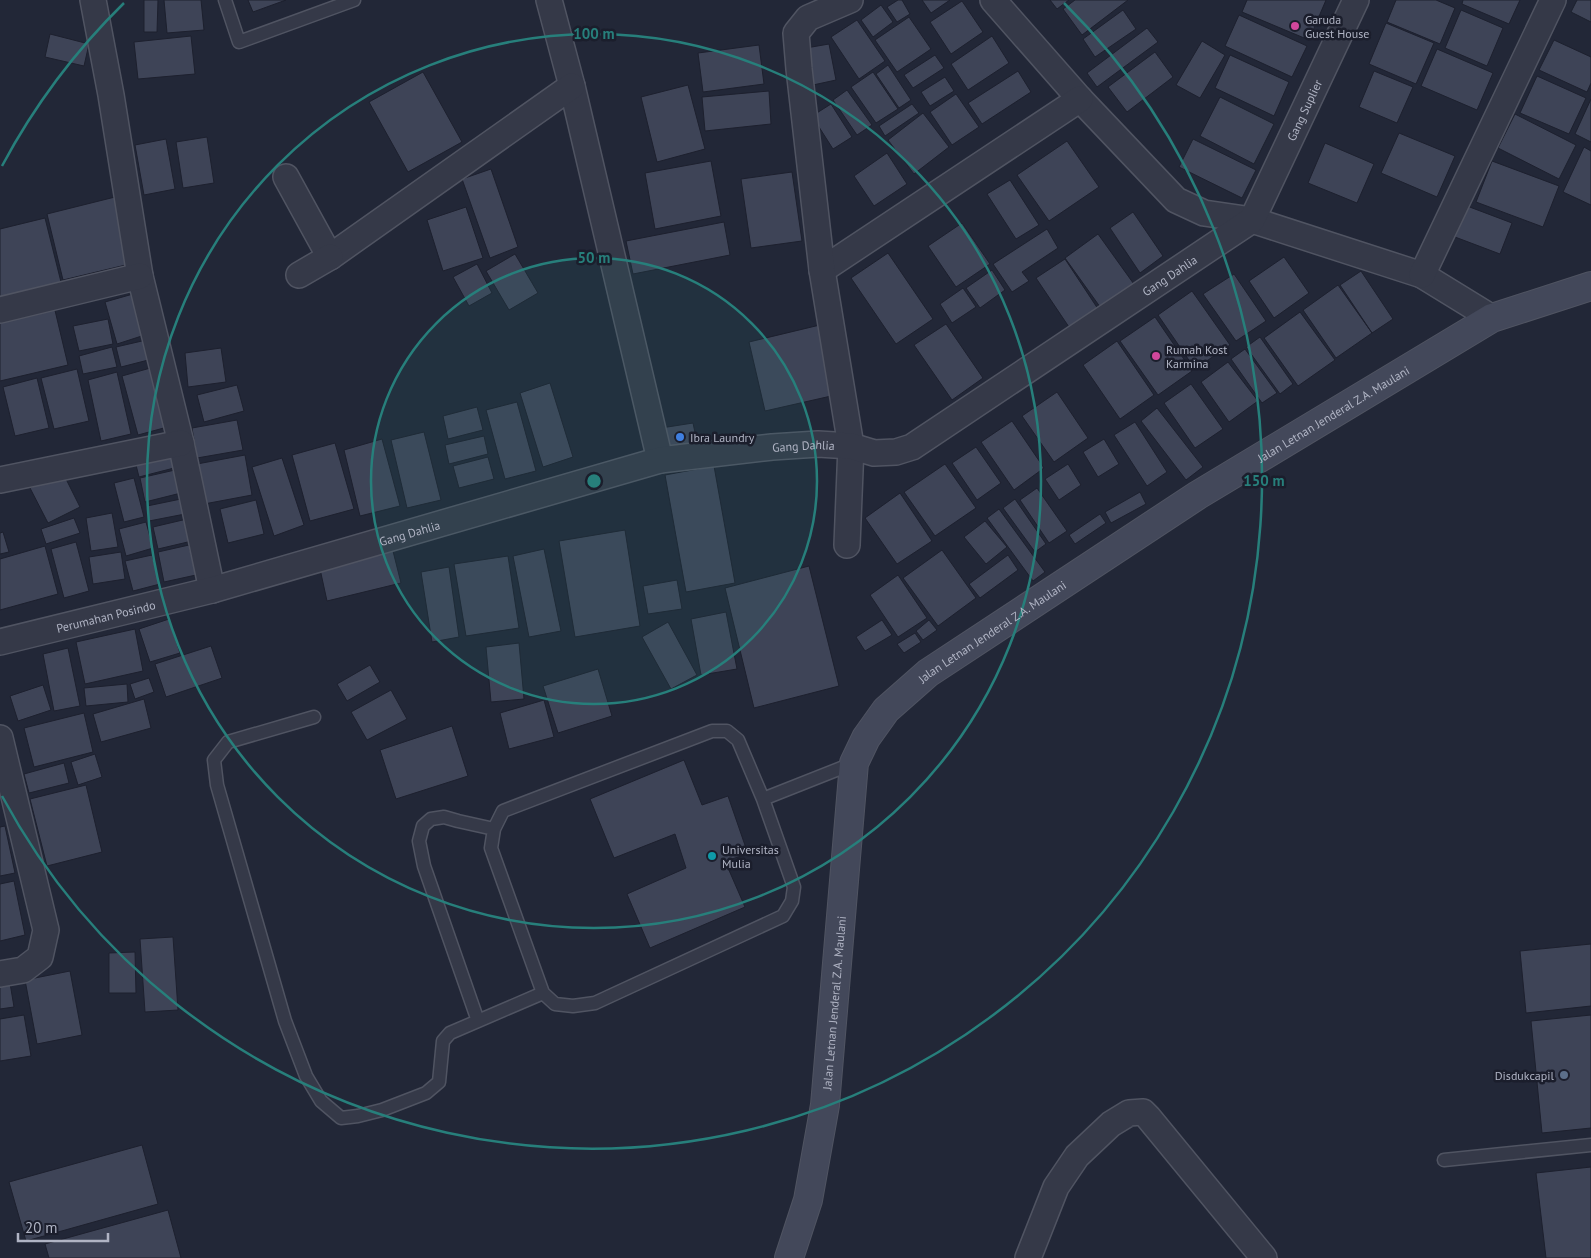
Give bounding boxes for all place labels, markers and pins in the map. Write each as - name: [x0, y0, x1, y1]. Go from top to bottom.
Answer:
- place label: Garuda Guest House: [1305, 12, 1369, 41]
- marker: Garuda Guest House: [1289, 20, 1301, 32]
- place label: Rumah Kost Karmina: [1166, 342, 1227, 371]
- marker: Rumah Kost Karmina: [1150, 350, 1162, 362]
- place label: Ibra Laundry: [690, 430, 755, 445]
- marker: Ibra Laundry: [674, 431, 686, 443]
- centre of rings: [585, 472, 603, 490]
- place label: Universitas Mulia: [722, 842, 779, 871]
- marker: Universitas Mulia: [706, 850, 718, 862]
- place label: Disdukcapil: [1495, 1068, 1554, 1083]
- marker: Disdukcapil: [1558, 1069, 1570, 1081]

